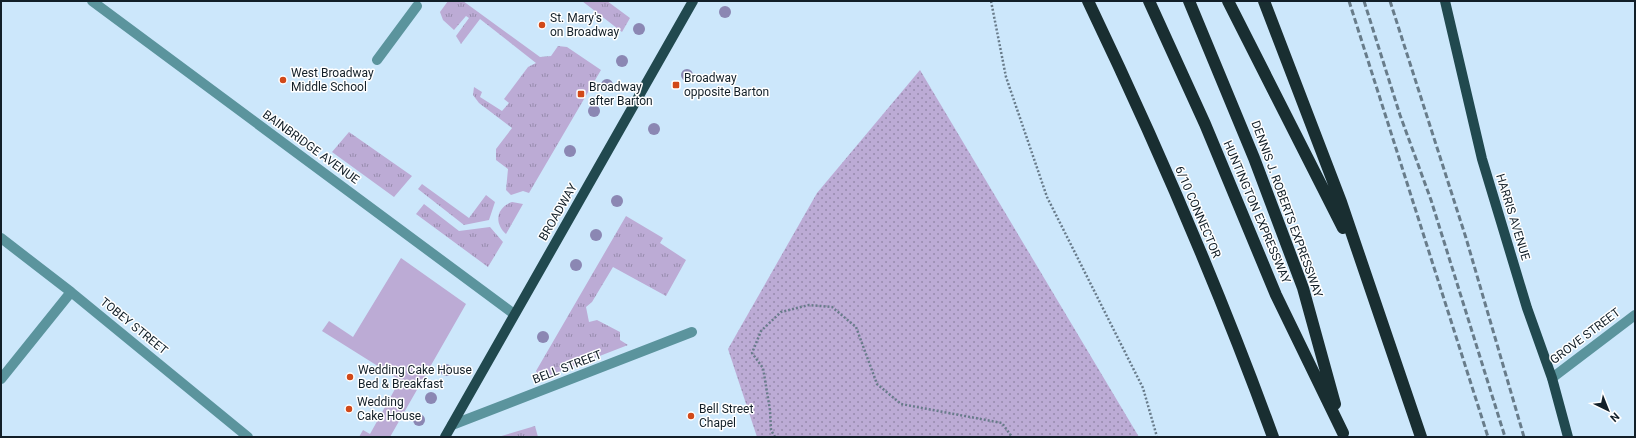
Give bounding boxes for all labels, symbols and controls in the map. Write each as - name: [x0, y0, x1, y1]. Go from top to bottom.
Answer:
- place label: St. Mary's on Broadway: [550, 11, 619, 39]
- marker: St. Mary's on Broadway: [537, 20, 547, 30]
- place label: West Broadway Middle School: [291, 66, 374, 94]
- place label: Broadway opposite Barton: [684, 71, 769, 99]
- marker: West Broadway Middle School: [278, 75, 288, 85]
- place label: Broadway after Barton: [589, 80, 653, 108]
- marker: Broadway opposite Barton: [671, 80, 681, 90]
- marker: Broadway after Barton: [576, 89, 586, 99]
- street label: BAINBRIDGE AVENUE: [260, 107, 362, 187]
- street label: DENNIS J. ROBERTS EXPRESSWAY: [1248, 119, 1326, 300]
- street label: HUNTINGTON EXPRESSWAY: [1220, 138, 1294, 286]
- street label: 6/10 CONNECTOR: [1172, 164, 1224, 261]
- street label: HARRIS AVENUE: [1493, 172, 1533, 262]
- street label: BROADWAY: [536, 180, 580, 243]
- street label: TOBEY STREET: [98, 295, 170, 357]
- street label: GROVE STREET: [1547, 305, 1623, 367]
- street label: BELL STREET: [531, 347, 603, 387]
- place label: Wedding Cake House Bed & Breakfast: [358, 363, 472, 391]
- marker: Wedding Cake House Bed & Breakfast: [345, 372, 355, 382]
- north arrow: [1588, 390, 1628, 430]
- place label: Wedding Cake House: [357, 395, 421, 423]
- place label: Bell Street Chapel: [699, 402, 753, 430]
- marker: Wedding Cake House: [344, 404, 354, 414]
- text: N: [1607, 410, 1622, 425]
- marker: Bell Street Chapel: [686, 411, 696, 421]

